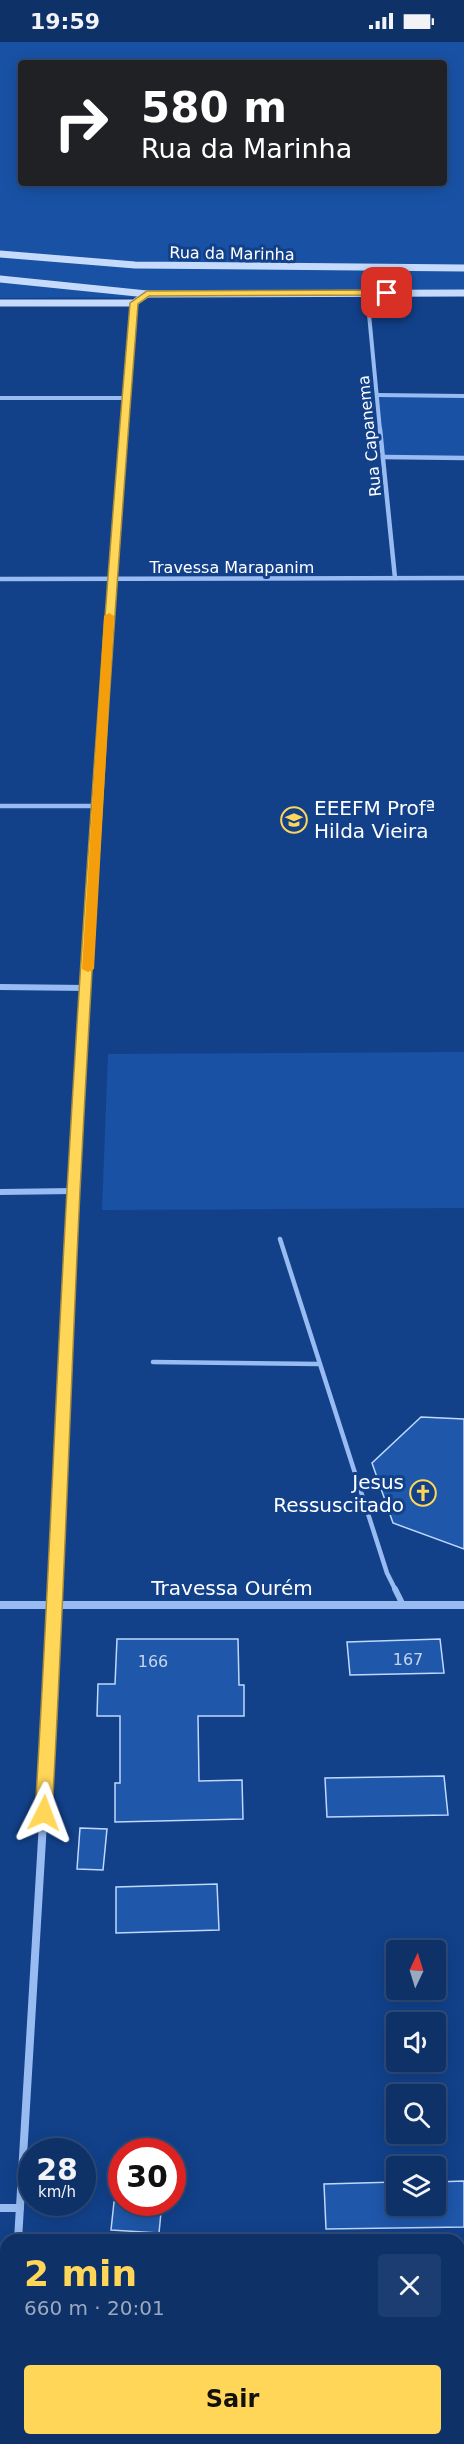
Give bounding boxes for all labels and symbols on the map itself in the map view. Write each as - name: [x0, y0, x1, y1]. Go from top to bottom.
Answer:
- street label: Rua da Marinha: [169, 243, 295, 264]
- pin: [361, 267, 412, 318]
- street label: Rua Capanema: [354, 374, 385, 497]
- street label: Travessa Marapanim: [149, 558, 314, 577]
- place label: EEEFM Profª Hilda Vieira: [314, 796, 435, 843]
- school or university icon: EEEFM Profª Hilda Vieira: [279, 805, 309, 835]
- place label: Jesus Ressuscitado: [273, 1470, 404, 1517]
- church icon: Jesus Ressuscitado: [408, 1478, 438, 1508]
- street label: Travessa Ourém: [150, 1576, 313, 1600]
- house number: 167: [393, 1650, 423, 1669]
- house number: 166: [138, 1652, 168, 1671]
- position arrow: [12, 1781, 76, 1845]
- north arrow: [386, 1940, 446, 2000]
- speed limit sign: 30: [108, 2138, 186, 2216]

